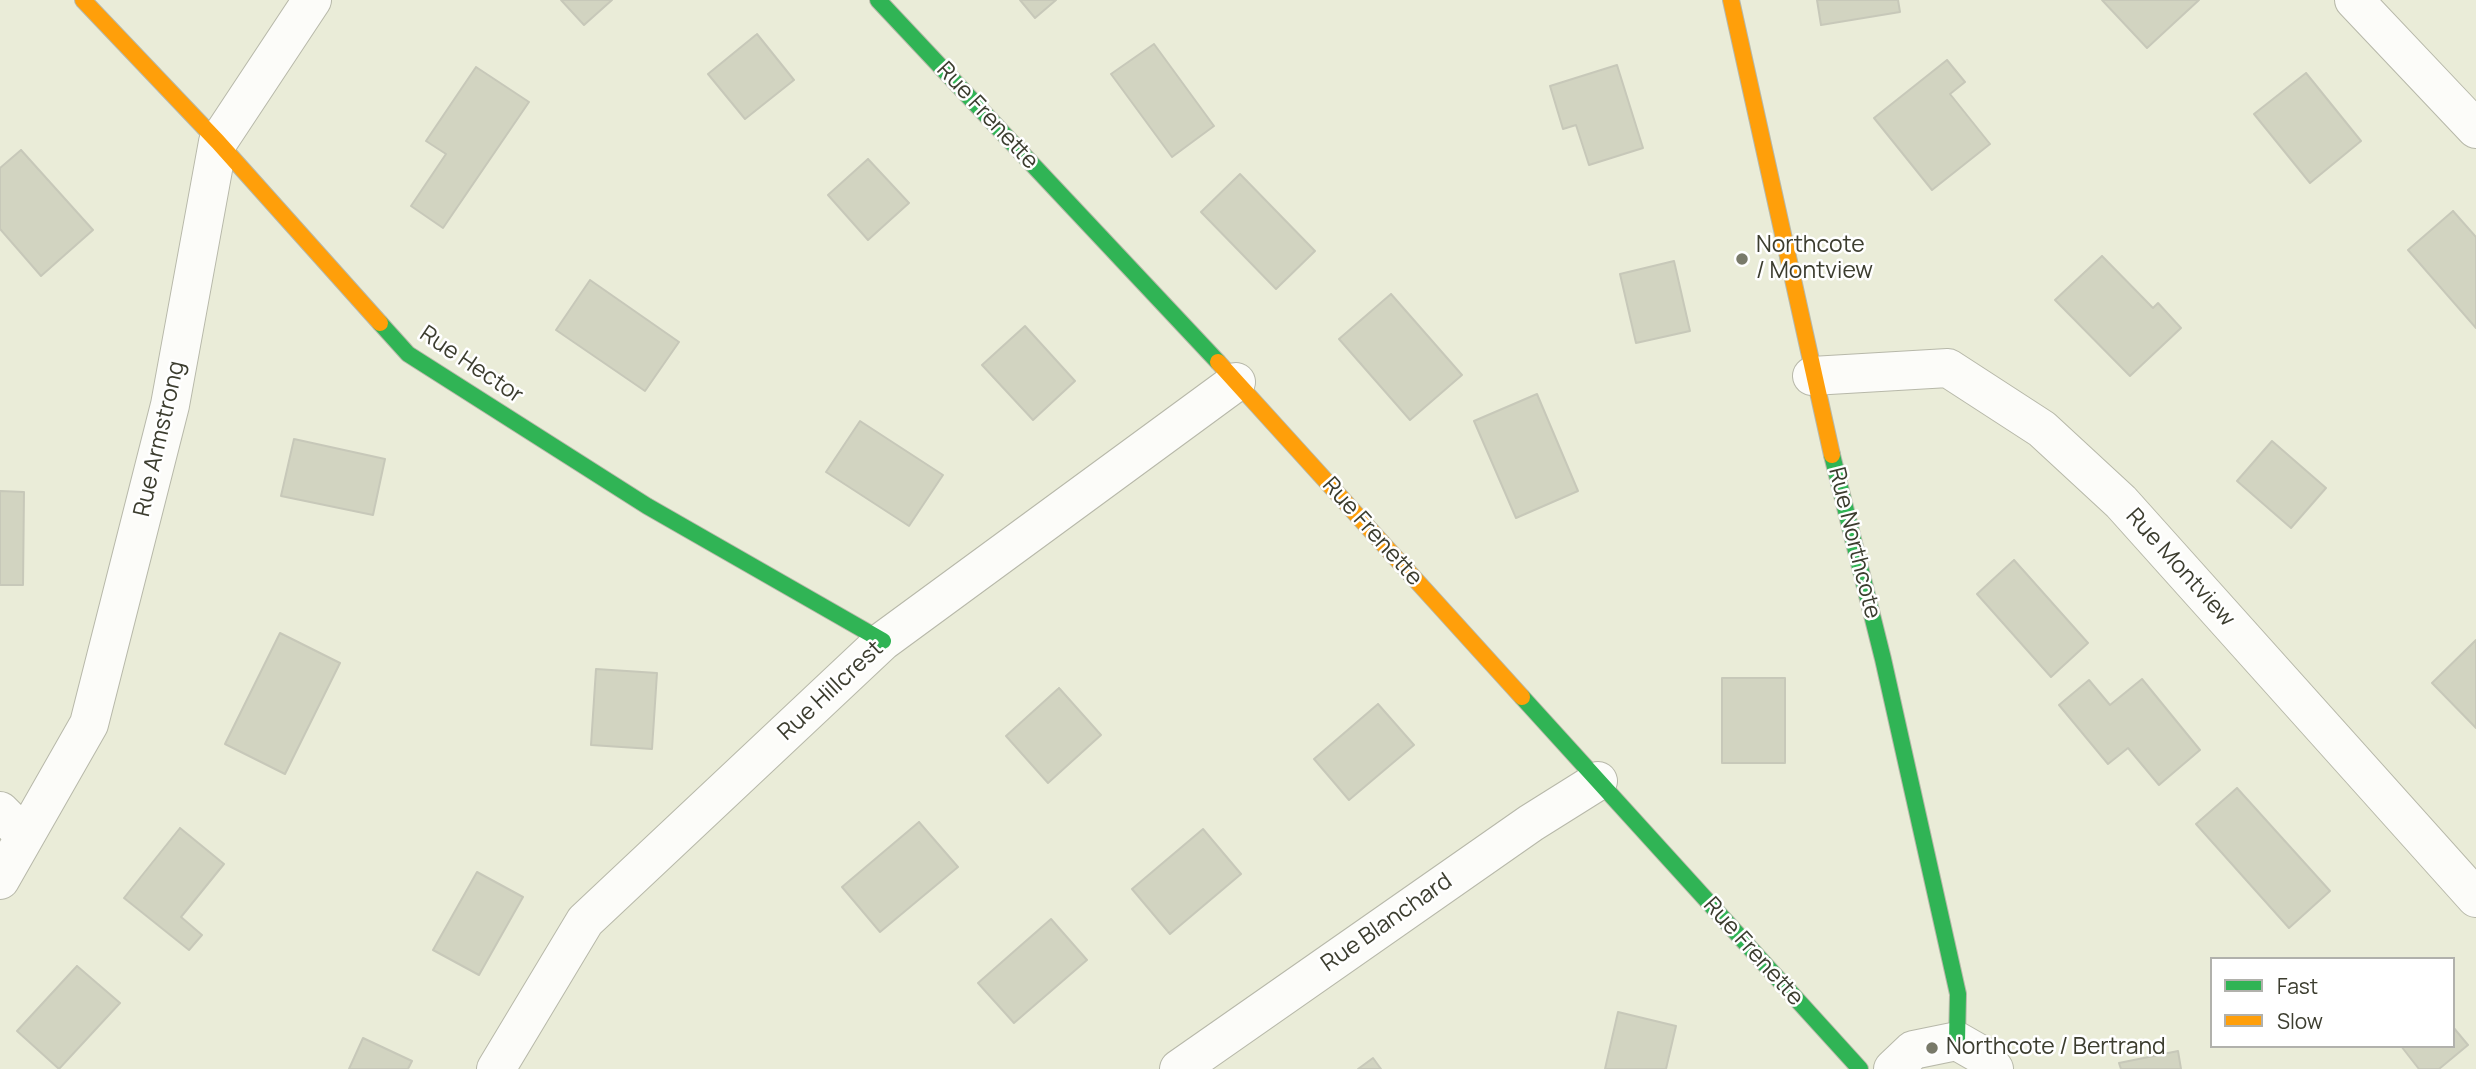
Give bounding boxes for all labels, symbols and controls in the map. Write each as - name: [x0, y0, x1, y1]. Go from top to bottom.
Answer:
- street label: Rue Frenette: [930, 57, 1044, 175]
- place label: Northcote / Montview: [1756, 232, 1873, 286]
- marker: Northcote / Montview: [1734, 251, 1750, 267]
- street label: Rue Hector: [414, 320, 528, 410]
- street label: Rue Armstrong: [129, 359, 191, 519]
- street label: Rue Northcote: [1822, 465, 1886, 621]
- street label: Rue Frenette: [1316, 472, 1428, 592]
- street label: Rue Montview: [2120, 503, 2240, 633]
- street label: Rue Hillcrest: [773, 635, 889, 747]
- street label: Rue Blanchard: [1316, 868, 1458, 978]
- street label: Rue Frenette: [1697, 892, 1809, 1012]
- legend: [2210, 957, 2455, 1048]
- text: Fast: [2277, 972, 2318, 1000]
- text: Slow: [2277, 1007, 2323, 1035]
- place label: Northcote / Bertrand: [1946, 1034, 2166, 1062]
- marker: Northcote / Bertrand: [1924, 1040, 1940, 1056]

